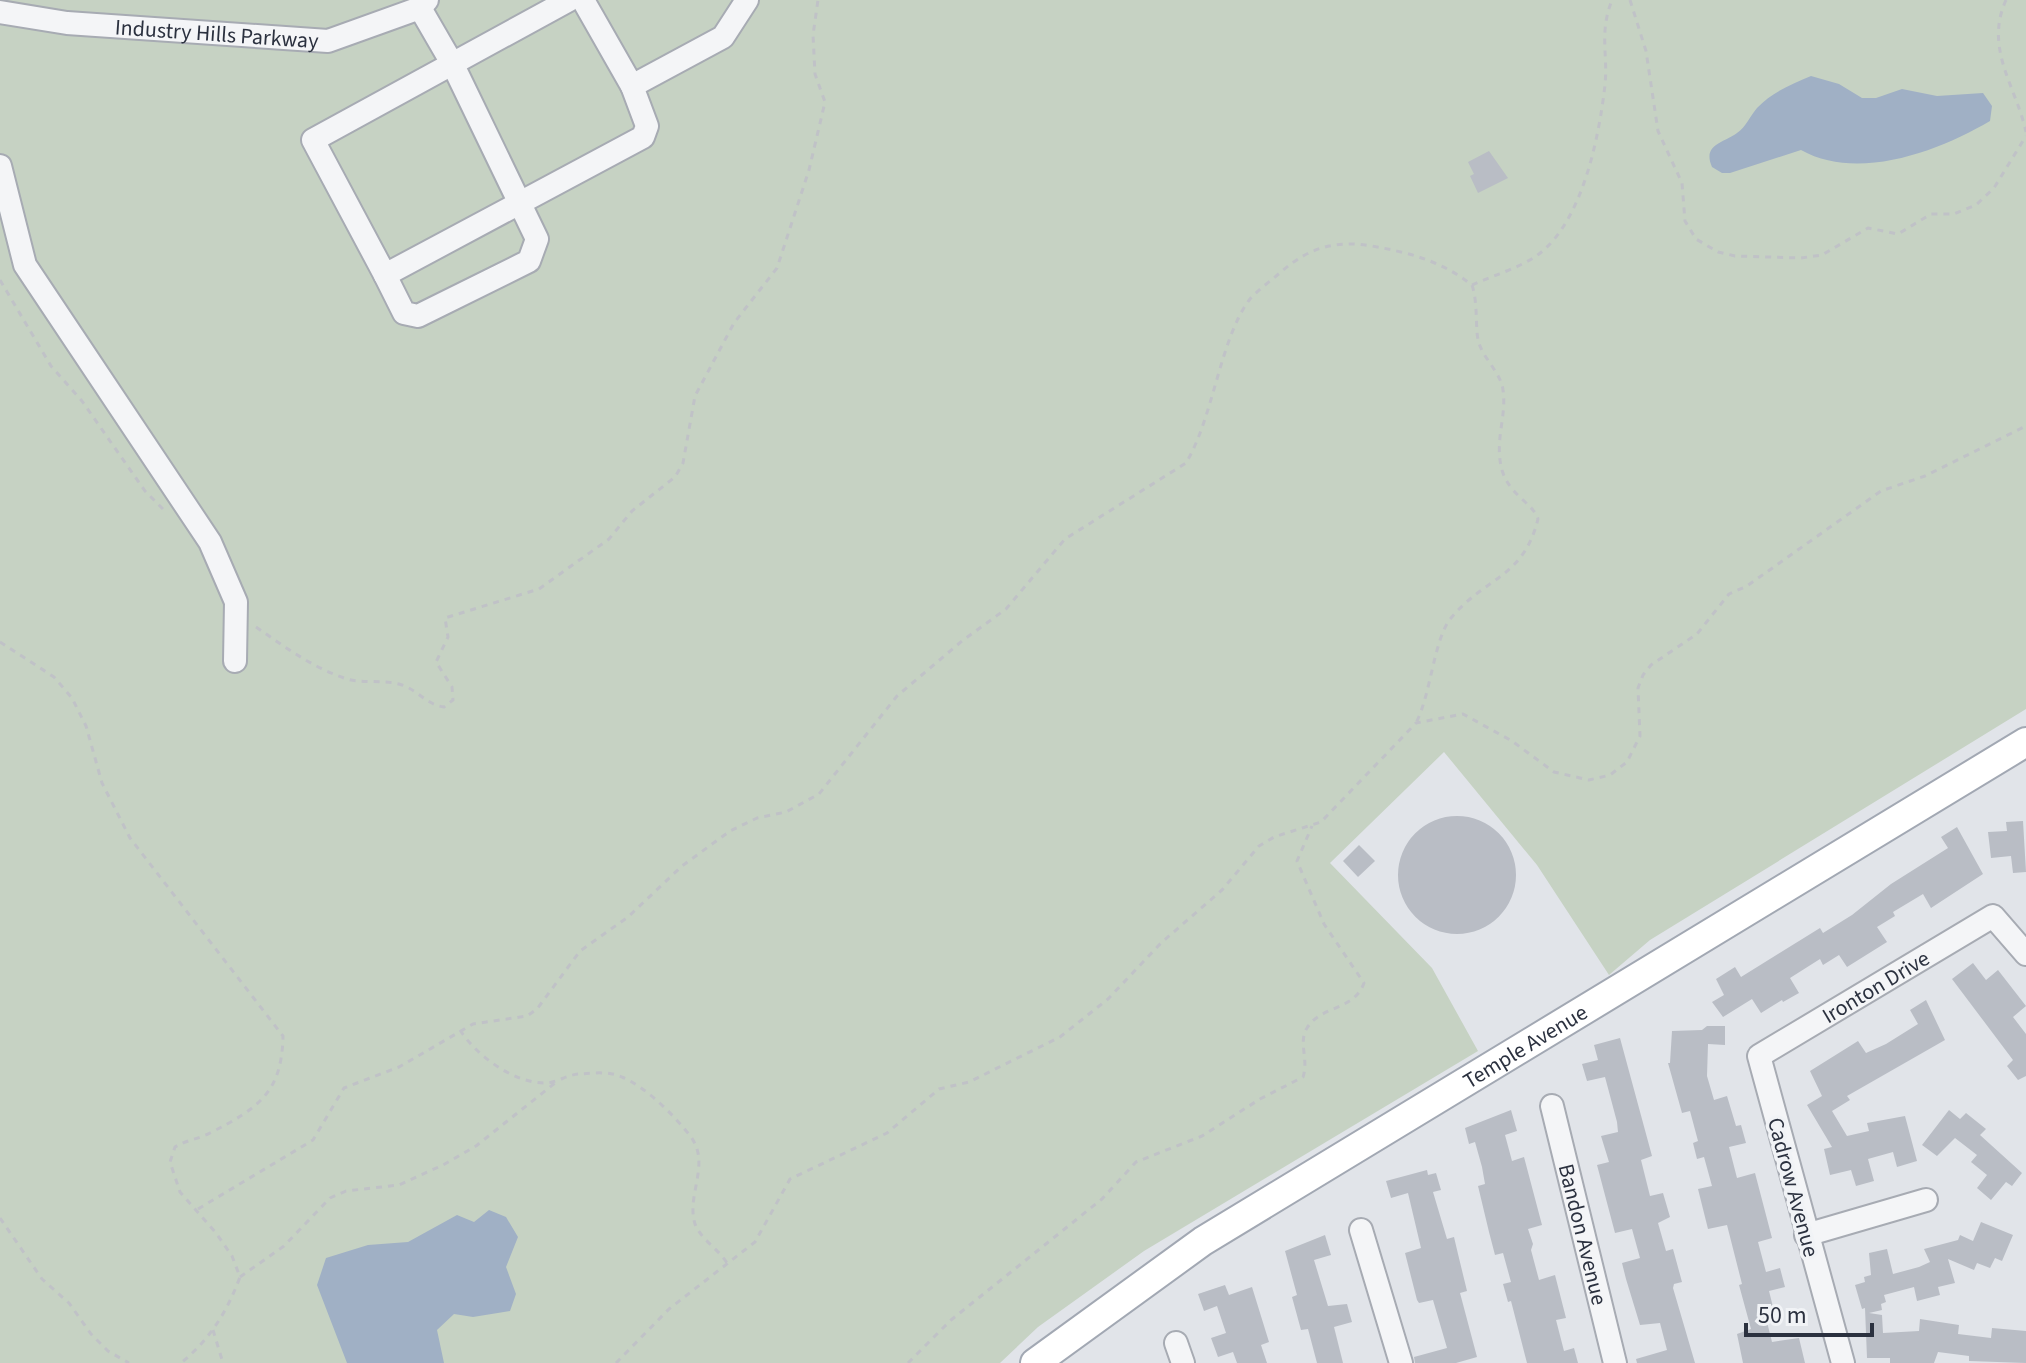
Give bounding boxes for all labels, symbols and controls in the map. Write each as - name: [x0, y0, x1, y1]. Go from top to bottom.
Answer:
- street label: Industry Hills Parkway: [114, 11, 320, 57]
- street label: Ironton Drive: [1816, 942, 1936, 1032]
- street label: Temple Avenue: [1457, 997, 1594, 1097]
- street label: Cadrow Avenue: [1759, 1114, 1827, 1261]
- street label: Bandon Avenue: [1550, 1160, 1615, 1309]
- scale bar: [1746, 1287, 1872, 1337]
- text: 50 m: [1758, 1298, 1807, 1333]

